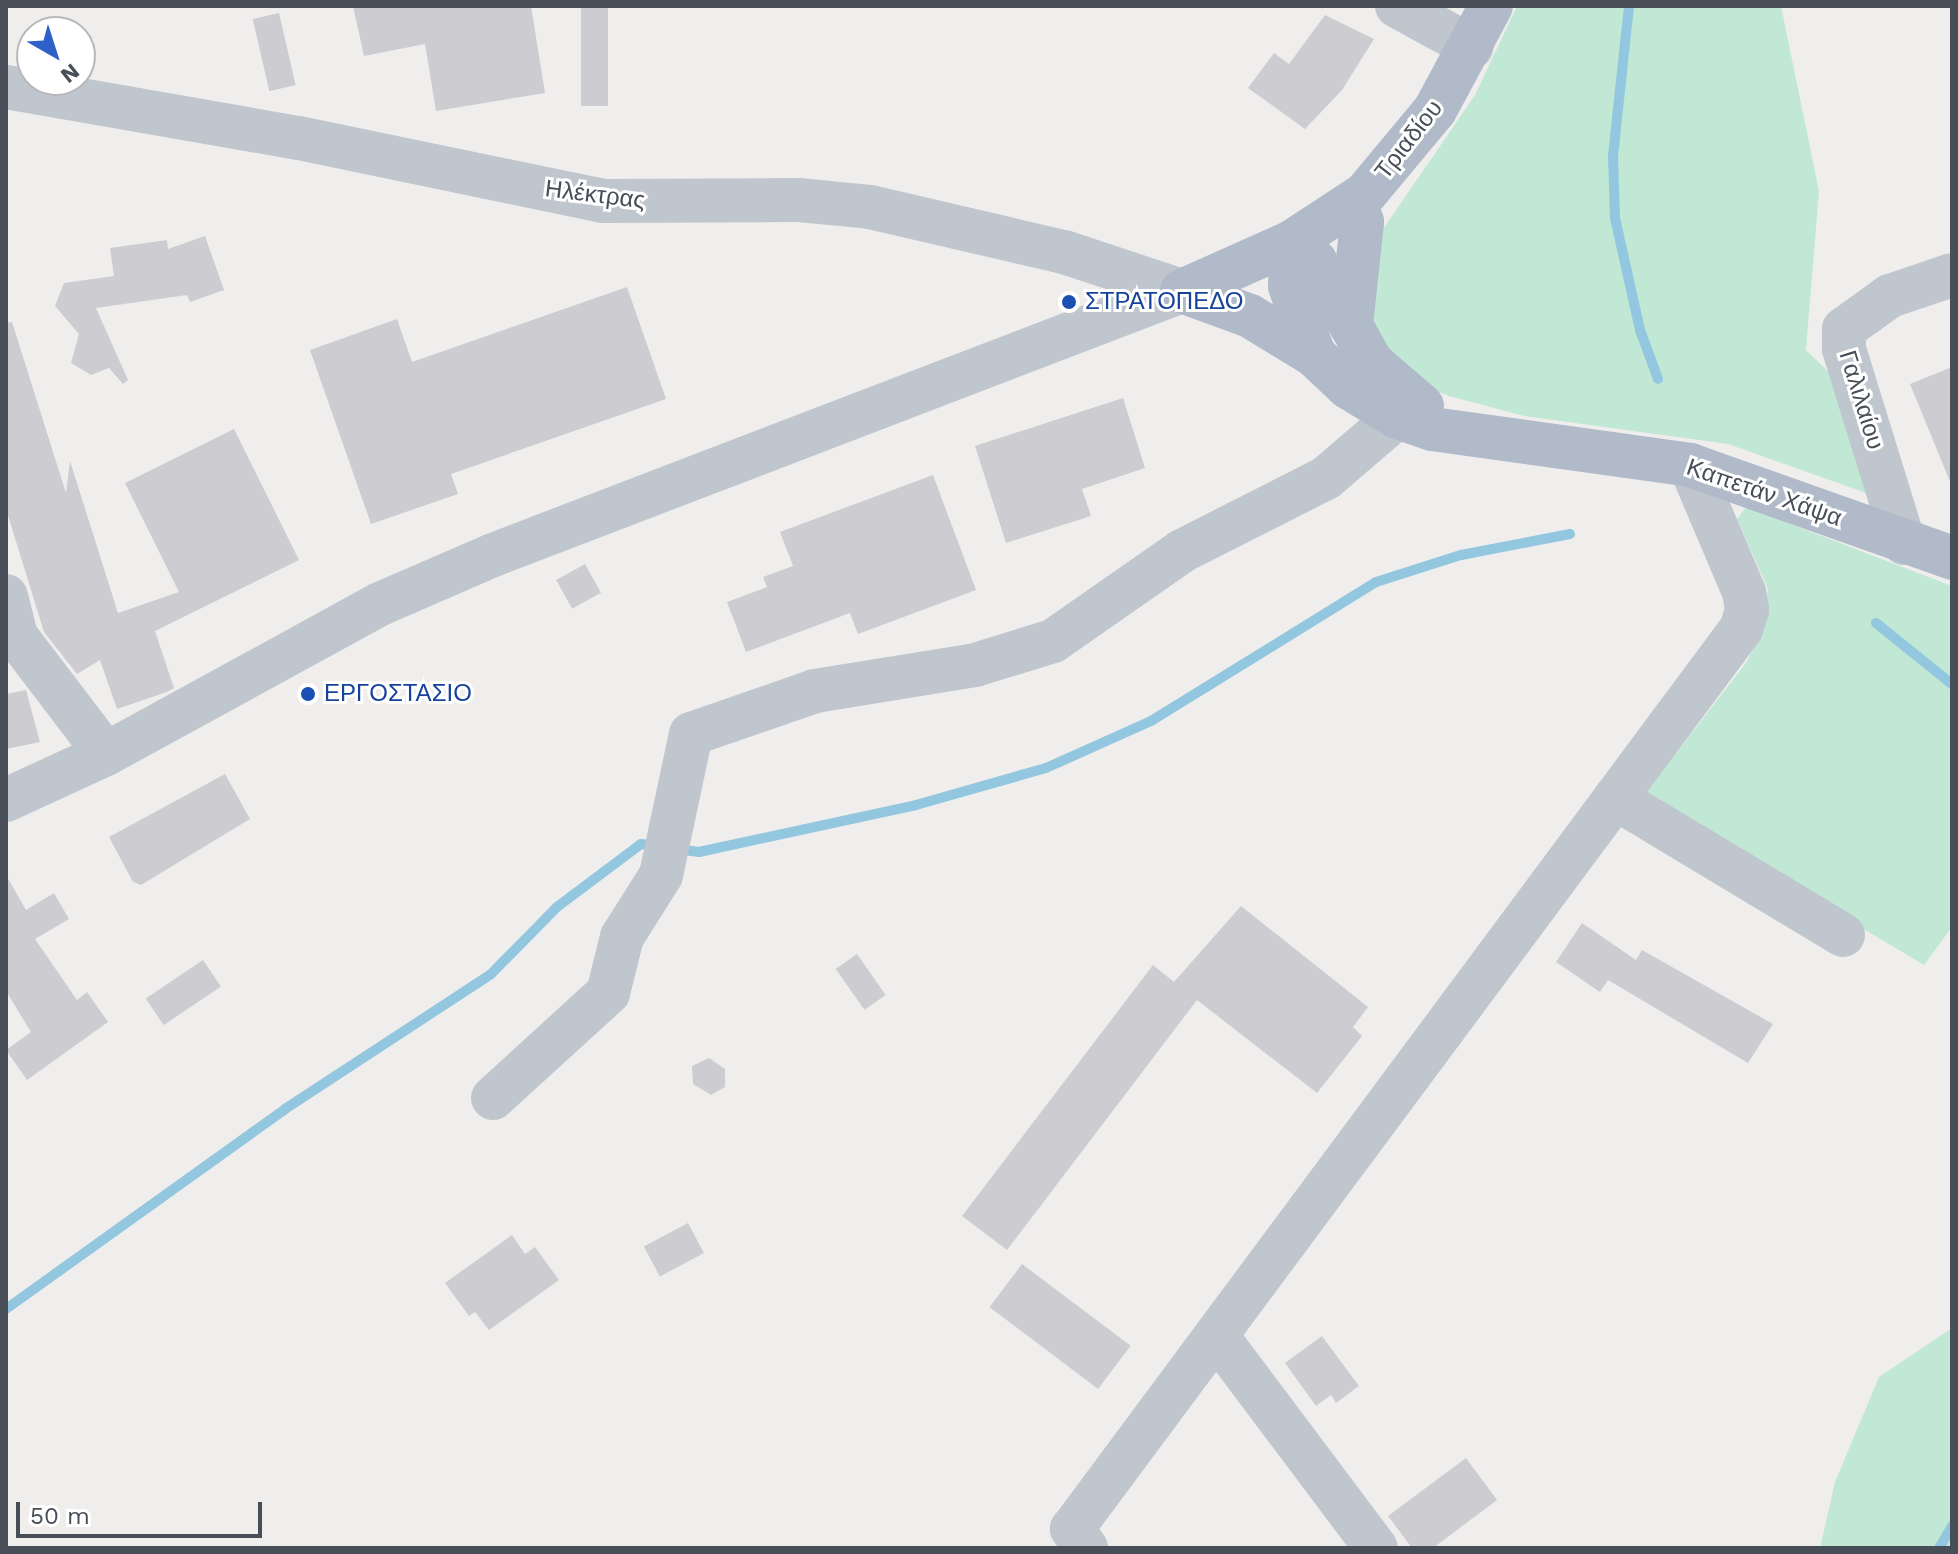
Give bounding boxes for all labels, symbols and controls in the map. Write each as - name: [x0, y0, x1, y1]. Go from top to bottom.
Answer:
- north arrow: [16, 16, 96, 96]
- text: N: [56, 59, 84, 88]
- street label: Τριαδίου: [1369, 95, 1449, 185]
- street label: Ηλέκτρας: [543, 175, 647, 215]
- place label: ΣΤΡΑΤΟΠΕΔΟ: [1085, 288, 1243, 316]
- marker: ΣΤΡΑΤΟΠΕΔΟ: [1060, 293, 1078, 311]
- street label: Γαλιλαίου: [1832, 347, 1890, 453]
- street label: Καπετάν Χάψα: [1683, 453, 1845, 533]
- place label: ΕΡΓΟΣΤΑΣΙΟ: [324, 680, 472, 708]
- marker: ΕΡΓΟΣΤΑΣΙΟ: [299, 685, 317, 703]
- scale bar: [20, 1486, 266, 1536]
- text: 50 m: [30, 1502, 90, 1530]

